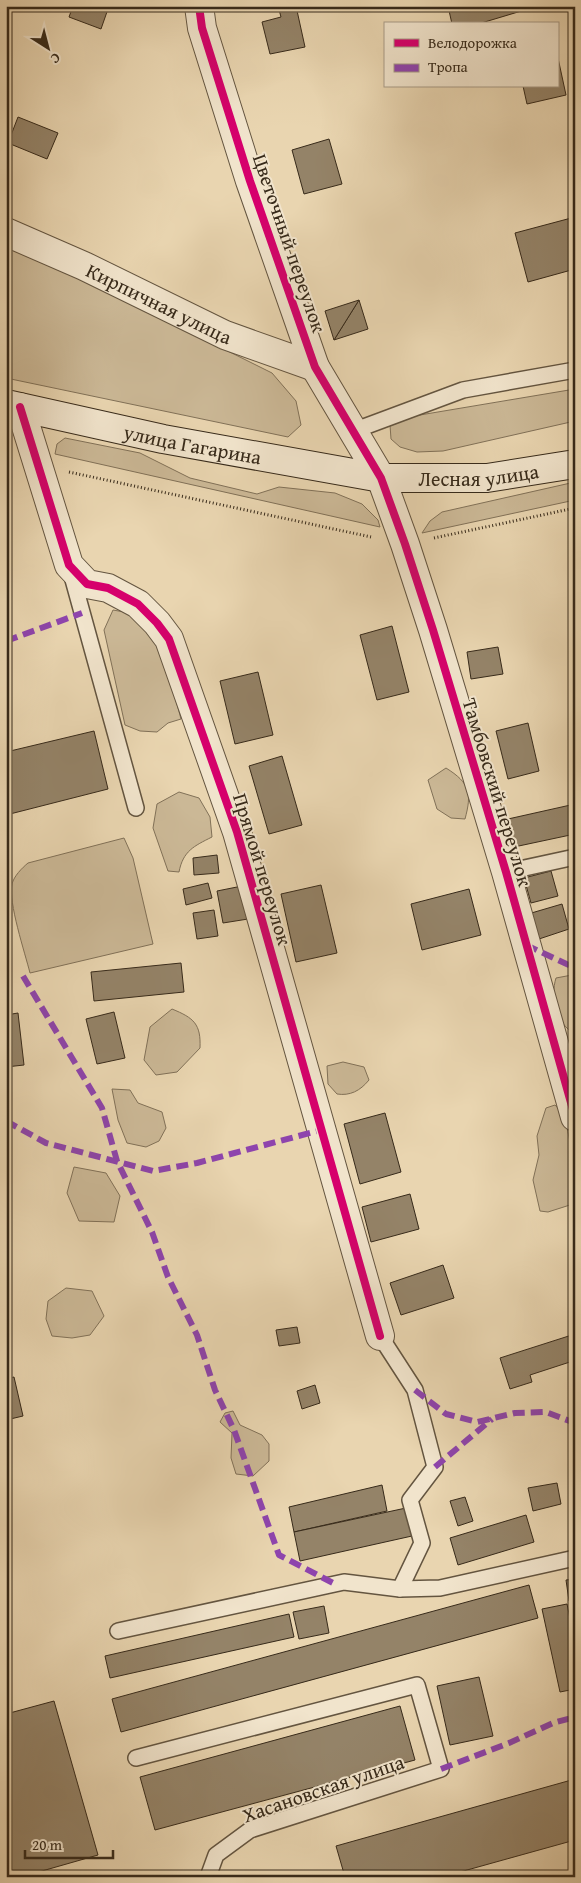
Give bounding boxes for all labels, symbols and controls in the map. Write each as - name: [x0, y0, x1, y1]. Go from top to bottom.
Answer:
- north arrow: [22, 22, 72, 72]
- legend: [384, 22, 558, 88]
- text: Велодорожка: [428, 32, 518, 53]
- text: С: [46, 48, 65, 69]
- text: Тропа: [428, 56, 469, 77]
- street label: Цветочный переулок: [246, 150, 334, 337]
- street label: Кирпичная улица: [82, 255, 236, 351]
- street label: улица Гагарина: [120, 416, 264, 471]
- street label: Лесная улица: [418, 455, 541, 493]
- street label: Тамбовский переулок: [456, 694, 541, 890]
- street label: Прямой переулок: [226, 790, 300, 949]
- street label: Хасановская улица: [238, 1747, 408, 1829]
- scale bar: [25, 1828, 112, 1860]
- text: 20 m: [32, 1834, 63, 1855]

